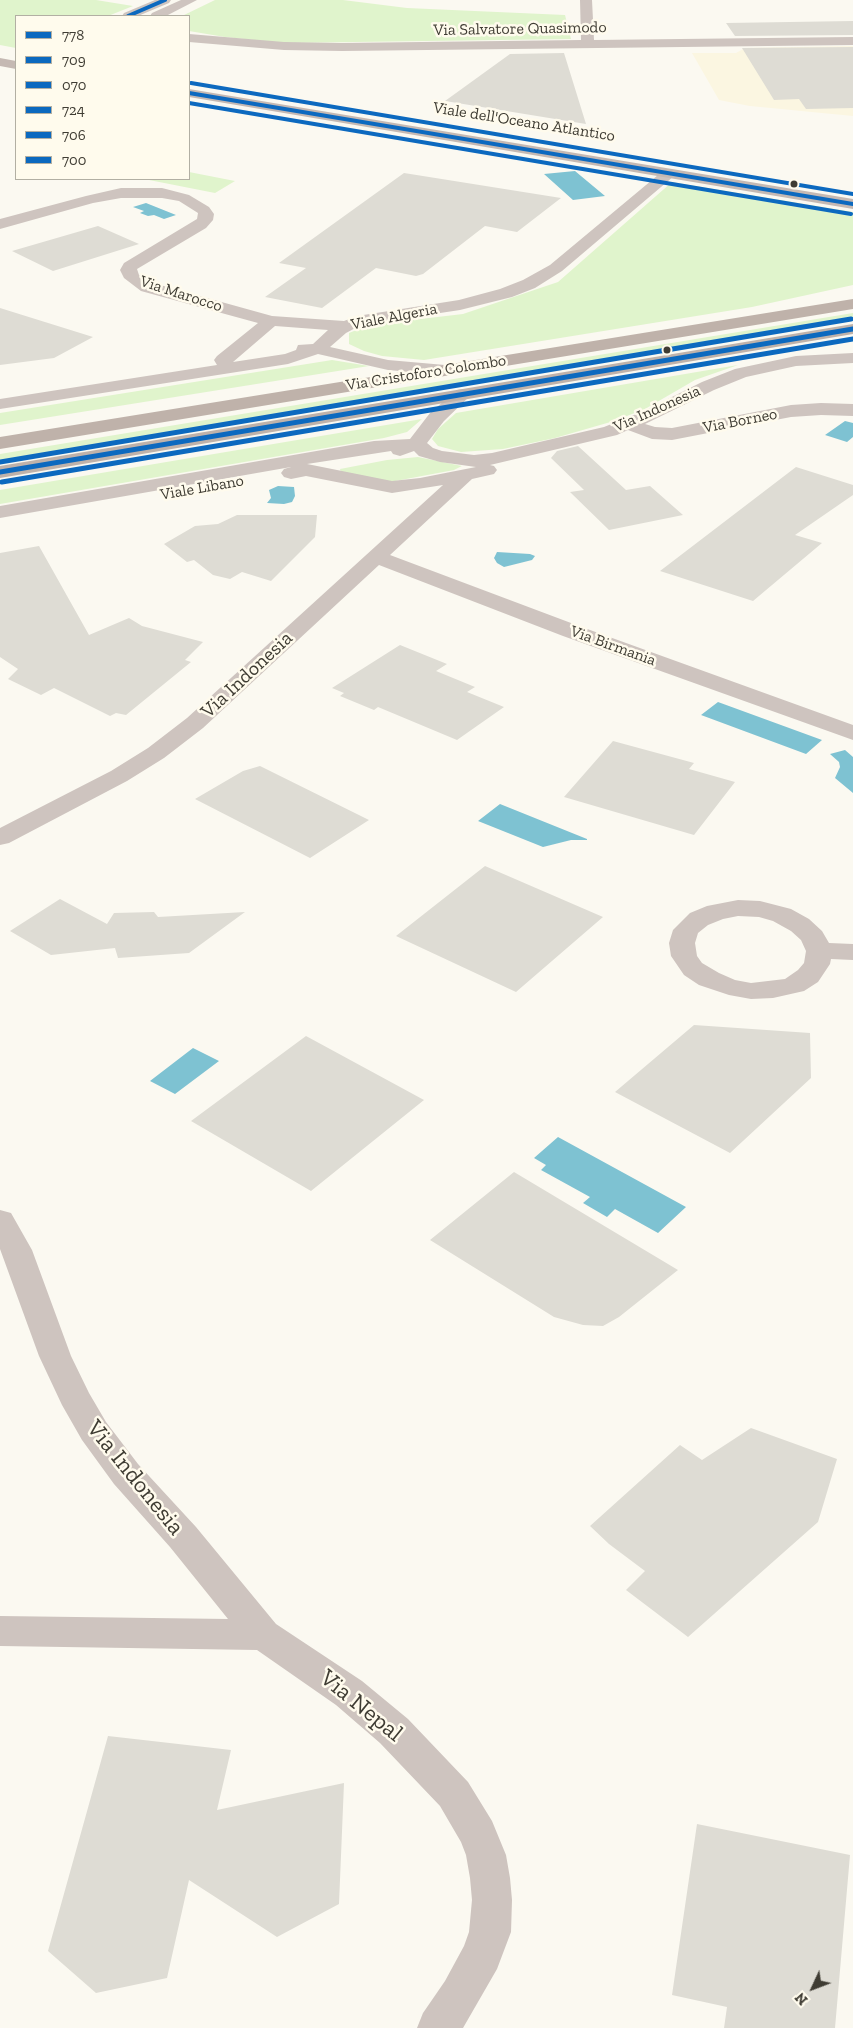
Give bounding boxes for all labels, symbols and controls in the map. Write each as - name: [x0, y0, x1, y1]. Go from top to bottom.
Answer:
- legend: [15, 15, 190, 180]
- street label: Via Salvatore Quasimodo: [433, 18, 607, 40]
- text: 778: [62, 26, 84, 44]
- text: 709: [62, 51, 86, 69]
- text: 070: [62, 76, 86, 94]
- street label: Viale dell'Oceano Atlantico: [432, 98, 616, 146]
- text: 724: [62, 101, 85, 119]
- text: 706: [62, 126, 86, 144]
- text: 700: [62, 151, 86, 169]
- unlabelled marker: [789, 179, 799, 189]
- street label: Via Marocco: [137, 272, 225, 316]
- street label: Viale Algeria: [349, 299, 439, 335]
- unlabelled marker: [662, 345, 672, 355]
- street label: Via Cristoforo Colombo: [345, 351, 507, 395]
- street label: Via Indonesia: [611, 381, 703, 437]
- street label: Via Borneo: [701, 404, 779, 438]
- street label: Viale Libano: [159, 471, 245, 505]
- street label: Via Birmania: [568, 622, 658, 670]
- street label: Via Indonesia: [196, 627, 298, 723]
- street label: Via Indonesia: [80, 1415, 190, 1541]
- street label: Via Nepal: [314, 1664, 408, 1748]
- north arrow: [788, 1963, 838, 2013]
- text: N: [792, 1989, 812, 2008]

